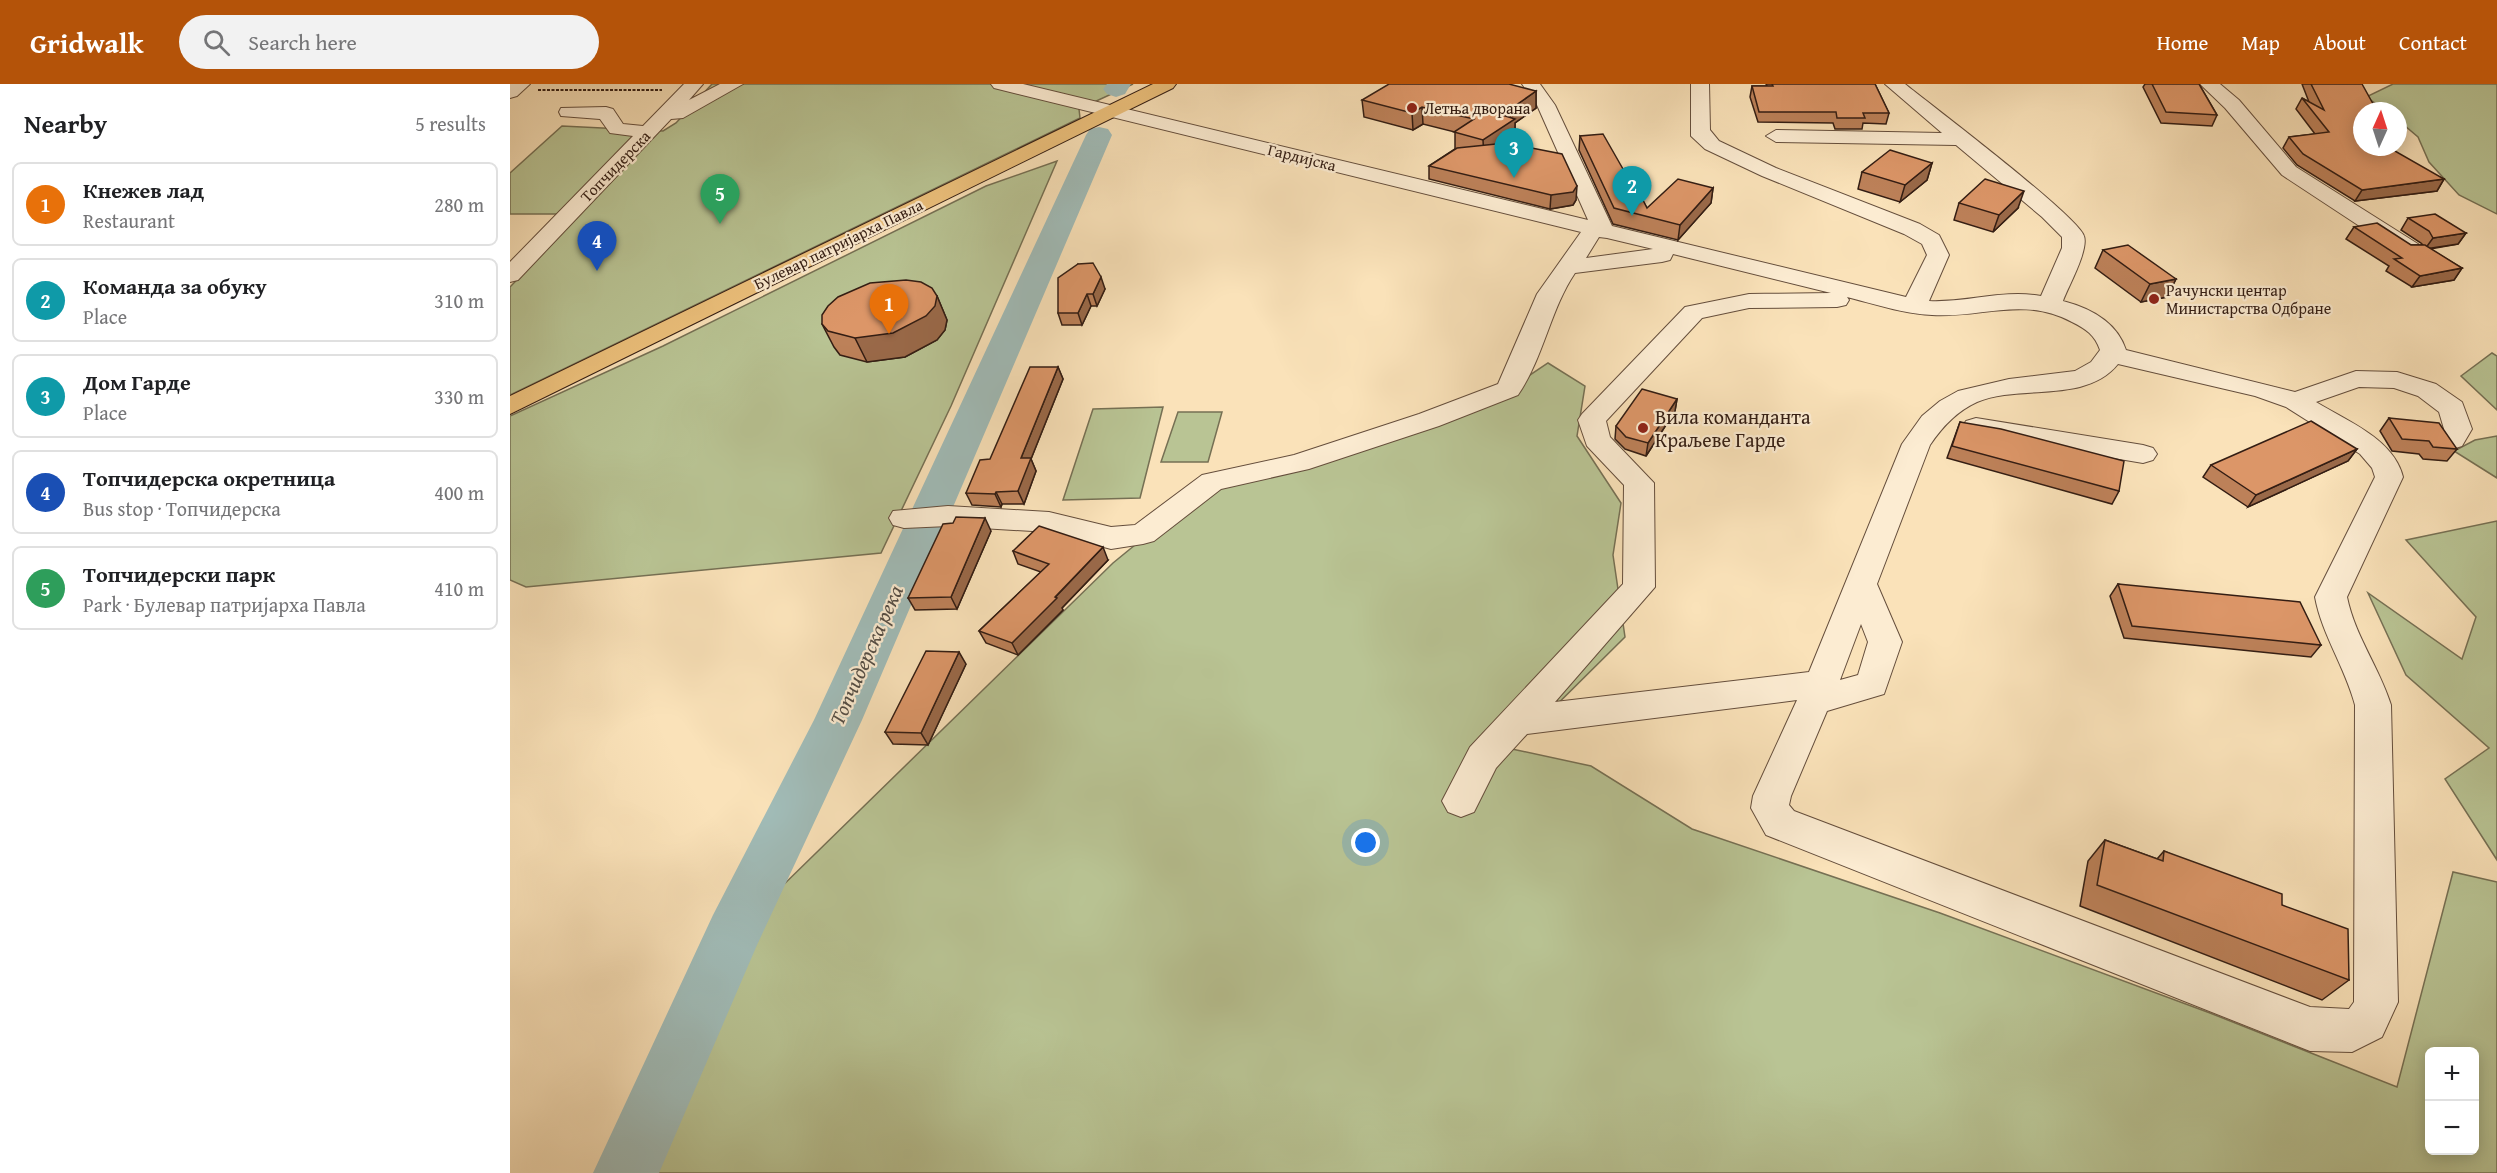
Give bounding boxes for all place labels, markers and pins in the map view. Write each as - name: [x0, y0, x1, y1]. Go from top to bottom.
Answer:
- place label: Летња дворана: [1424, 96, 1531, 120]
- marker: Летња дворана: [1405, 101, 1419, 115]
- pin: 3: [1494, 128, 1534, 178]
- pin: 2: [1612, 166, 1652, 216]
- pin: 5: [700, 174, 740, 224]
- pin: 4: [578, 222, 616, 271]
- place label: Рачунски центар Министарства Одбране: [2166, 278, 2331, 320]
- pin: 1: [870, 284, 908, 334]
- marker: Рачунски центар Министарства Одбране: [2147, 292, 2161, 306]
- place label: Вила команданта Краљеве Гарде: [1655, 402, 1811, 454]
- marker: Вила команданта Краљеве Гарде: [1636, 421, 1650, 435]

